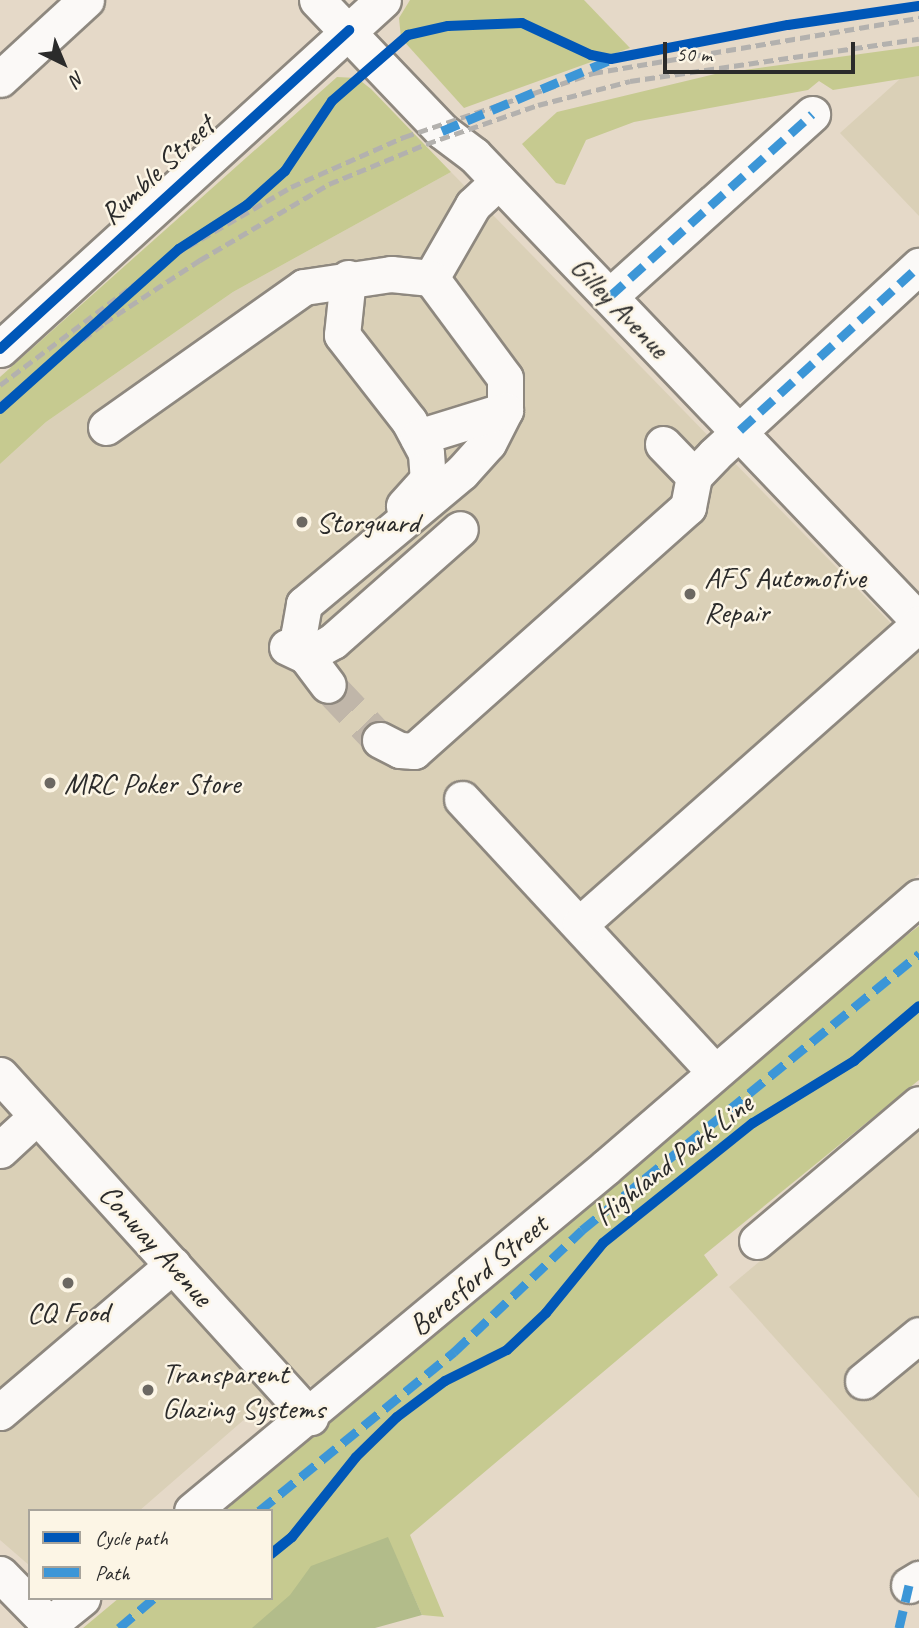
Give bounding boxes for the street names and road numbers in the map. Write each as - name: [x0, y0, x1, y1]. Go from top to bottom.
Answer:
- street label: Rumble Street: [92, 108, 222, 232]
- street label: Gilley Avenue: [563, 249, 677, 365]
- street label: Highland Park Line: [586, 1085, 760, 1233]
- street label: Conway Avenue: [92, 1176, 220, 1314]
- street label: Beresford Street: [401, 1206, 555, 1344]

